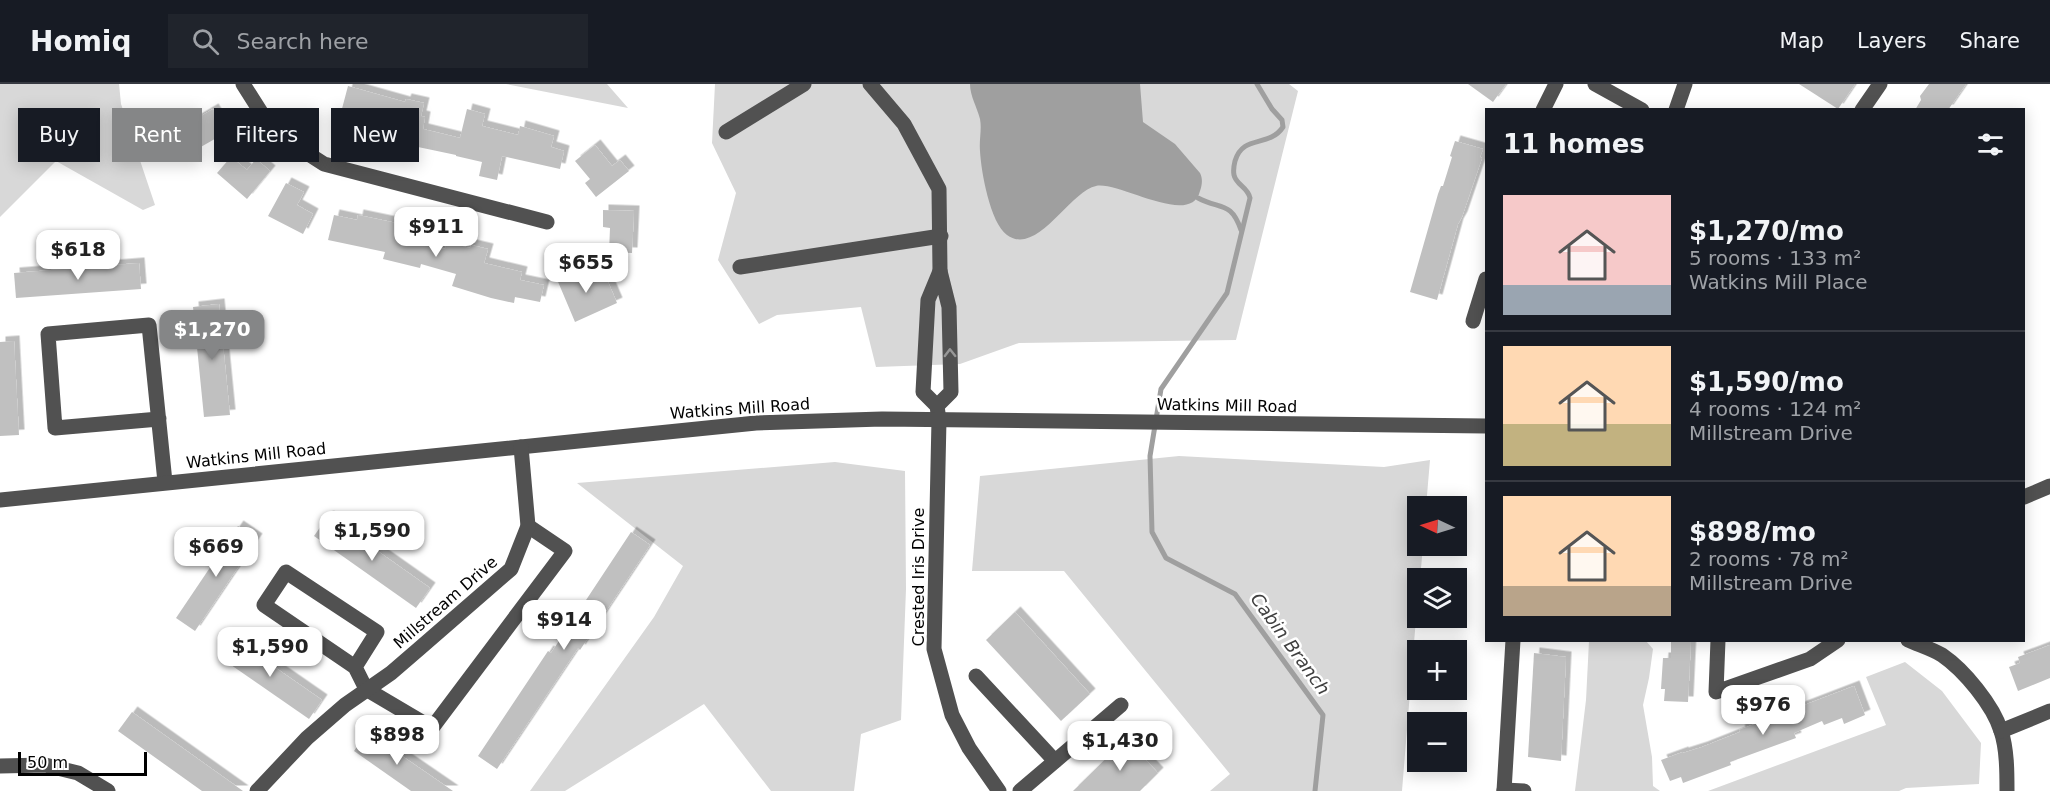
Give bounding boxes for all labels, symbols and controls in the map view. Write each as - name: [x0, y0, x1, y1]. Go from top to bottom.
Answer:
- search box: [168, 14, 588, 68]
- text: Homiq: [30, 25, 132, 58]
- icon: search: [189, 25, 222, 58]
- text: Search here: [237, 29, 369, 54]
- text: Map: [1780, 29, 1824, 53]
- text: Layers: [1857, 29, 1926, 53]
- text: Share: [1959, 29, 2020, 53]
- chip: Buy: [18, 108, 100, 162]
- chip: Rent: [112, 108, 202, 162]
- chip: Filters: [214, 108, 319, 162]
- chip: New: [331, 108, 419, 162]
- icon: filters: [1974, 128, 2007, 161]
- text: 11 homes: [1503, 129, 1645, 159]
- pin: $911: [400, 207, 472, 258]
- text: $911: [408, 214, 464, 238]
- text: $1,270/mo: [1689, 216, 1844, 246]
- icon: home: [1551, 219, 1623, 291]
- pin: $618: [42, 230, 114, 281]
- text: $618: [50, 237, 106, 261]
- pin: $655: [550, 243, 622, 294]
- text: 5 rooms · 133 m²: [1689, 246, 1861, 270]
- text: $655: [558, 250, 614, 274]
- text: Watkins Mill Place: [1689, 270, 1868, 294]
- pin: $1,270: [163, 310, 261, 361]
- text: $1,270: [173, 317, 251, 341]
- one-way arrow: [944, 348, 956, 357]
- text: $1,590/mo: [1689, 367, 1844, 397]
- icon: home: [1551, 370, 1623, 442]
- street label: Watkins Mill Road: [669, 394, 811, 423]
- street label: Watkins Mill Road: [1157, 395, 1297, 416]
- text: 4 rooms · 124 m²: [1689, 397, 1861, 421]
- text: Millstream Drive: [1689, 421, 1853, 445]
- street label: Watkins Mill Road: [185, 439, 327, 472]
- north arrow: [1407, 496, 1467, 556]
- map controls: [1407, 496, 1467, 772]
- street label: Crested Iris Drive: [909, 508, 928, 646]
- pin: $1,590: [323, 511, 421, 562]
- text: $898/mo: [1689, 517, 1816, 547]
- text: $1,590: [333, 518, 411, 542]
- icon: home: [1551, 520, 1623, 592]
- pin: $669: [180, 527, 252, 578]
- text: $669: [188, 534, 244, 558]
- text: 2 rooms · 78 m²: [1689, 547, 1849, 571]
- street label: Millstream Drive: [390, 552, 501, 653]
- button: layers: [1407, 568, 1467, 628]
- text: Millstream Drive: [1689, 571, 1853, 595]
- water label: Cabin Branch: [1246, 589, 1334, 699]
- pin: $914: [528, 600, 600, 651]
- text: $914: [536, 607, 592, 631]
- pin: $1,590: [221, 627, 319, 678]
- text: $1,590: [231, 634, 309, 658]
- button: +: [1407, 640, 1467, 700]
- pin: $976: [1727, 685, 1799, 736]
- text: $976: [1735, 692, 1791, 716]
- button: −: [1407, 712, 1467, 772]
- pin: $898: [361, 715, 433, 766]
- pin: $1,430: [1071, 721, 1169, 772]
- text: $898: [369, 722, 425, 746]
- text: $1,430: [1081, 728, 1159, 752]
- scale bar: [18, 749, 147, 776]
- text: 50 m: [27, 753, 68, 772]

